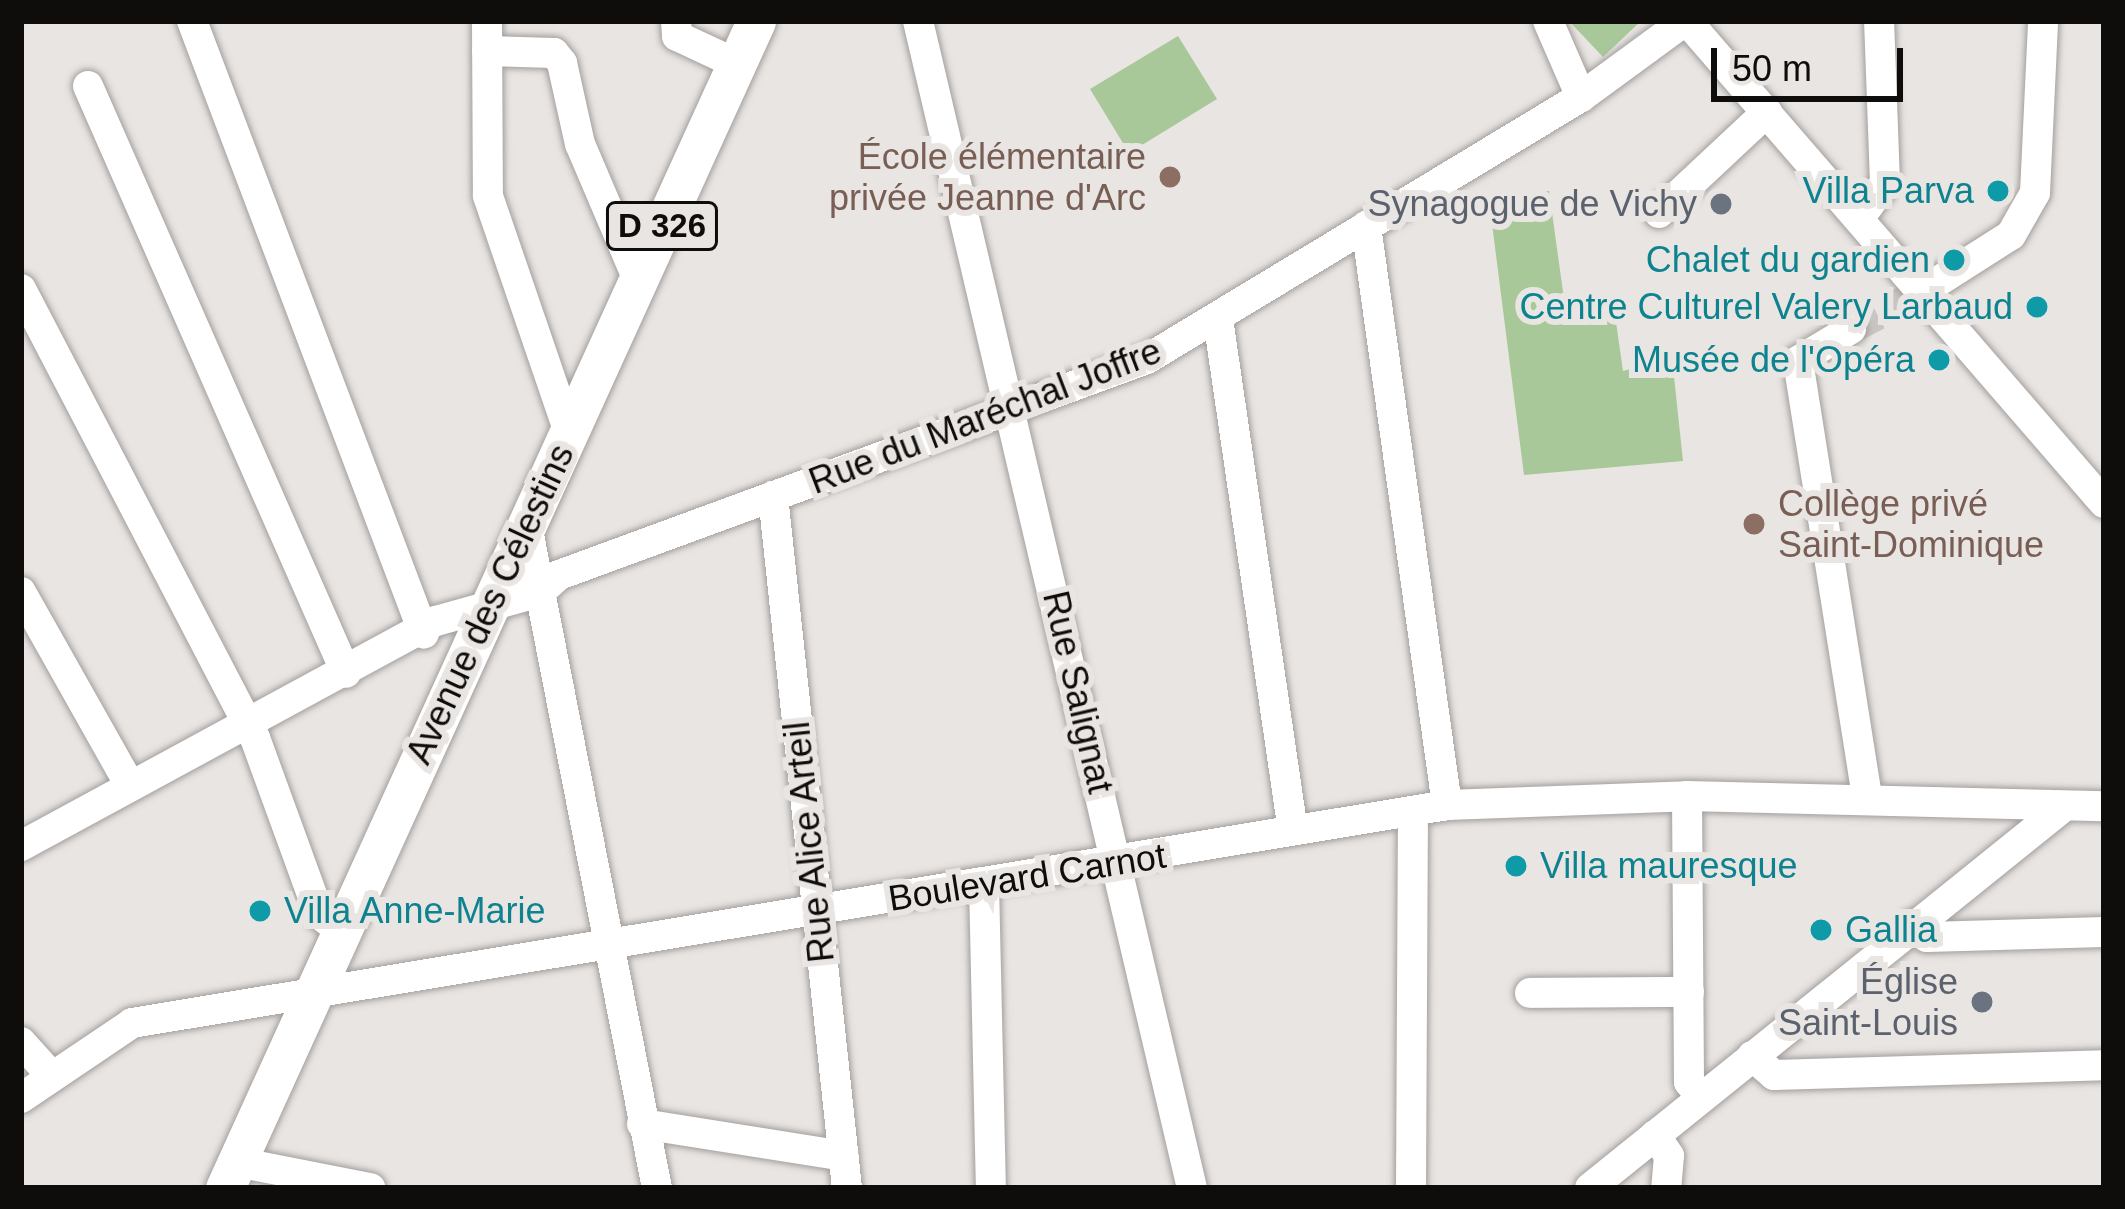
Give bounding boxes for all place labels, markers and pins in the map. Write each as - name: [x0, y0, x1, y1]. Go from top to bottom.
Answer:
- place label: École élémentaire privée Jeanne d'Arc: [829, 134, 1146, 219]
- marker: École élémentaire privée Jeanne d'Arc: [1157, 164, 1183, 190]
- place label: Villa Parva: [1803, 169, 1974, 213]
- marker: Villa Parva: [1985, 178, 2011, 204]
- place label: Synagogue de Vichy: [1367, 182, 1697, 226]
- marker: Synagogue de Vichy: [1708, 191, 1734, 217]
- place label: Chalet du gardien: [1646, 238, 1930, 282]
- marker: Chalet du gardien: [1941, 247, 1967, 273]
- place label: Centre Culturel Valery Larbaud: [1519, 285, 2013, 329]
- marker: Centre Culturel Valery Larbaud: [2024, 294, 2050, 320]
- place label: Musée de l'Opéra: [1632, 338, 1915, 382]
- marker: Musée de l'Opéra: [1926, 347, 1952, 373]
- place label: Collège privé Saint-Dominique: [1778, 481, 2044, 566]
- marker: Collège privé Saint-Dominique: [1741, 511, 1767, 537]
- place label: Villa mauresque: [1540, 844, 1797, 888]
- marker: Villa mauresque: [1503, 853, 1529, 879]
- place label: Villa Anne-Marie: [284, 889, 547, 933]
- marker: Villa Anne-Marie: [247, 898, 273, 924]
- place label: Gallia: [1845, 908, 1937, 952]
- marker: Gallia: [1808, 917, 1834, 943]
- place label: Église Saint-Louis: [1778, 959, 1958, 1044]
- marker: Église Saint-Louis: [1969, 989, 1995, 1015]

